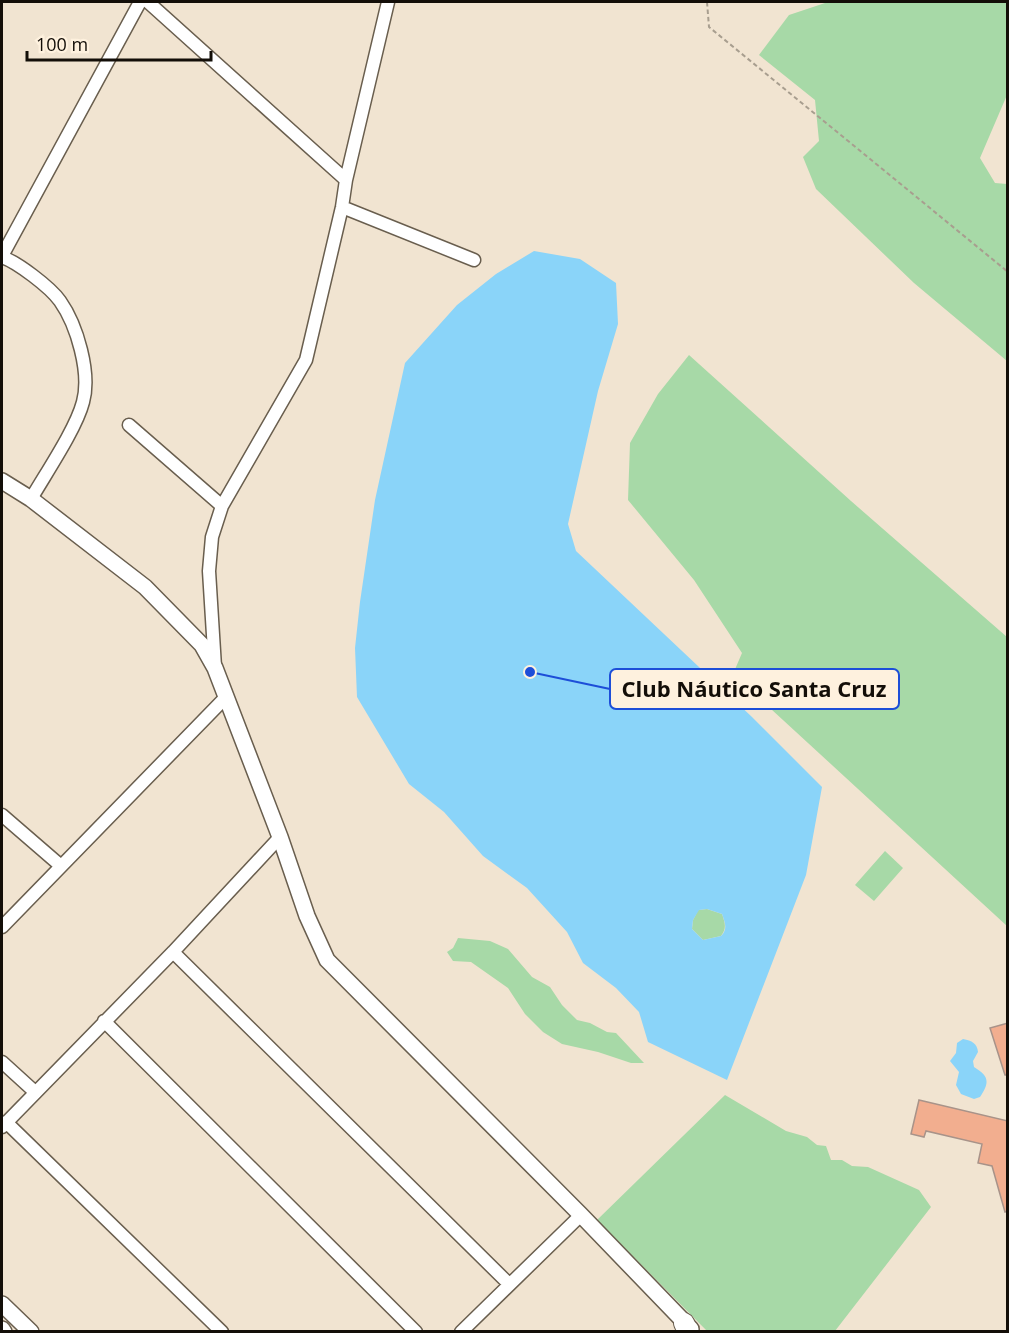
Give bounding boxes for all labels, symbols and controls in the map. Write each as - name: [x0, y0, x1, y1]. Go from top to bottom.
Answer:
- scale bar: [27, 24, 212, 62]
- text: 100 m: [36, 32, 88, 56]
- callout: Club Náutico Santa Cruz: [610, 669, 899, 709]
- text: Club Náutico Santa Cruz: [622, 673, 887, 703]

